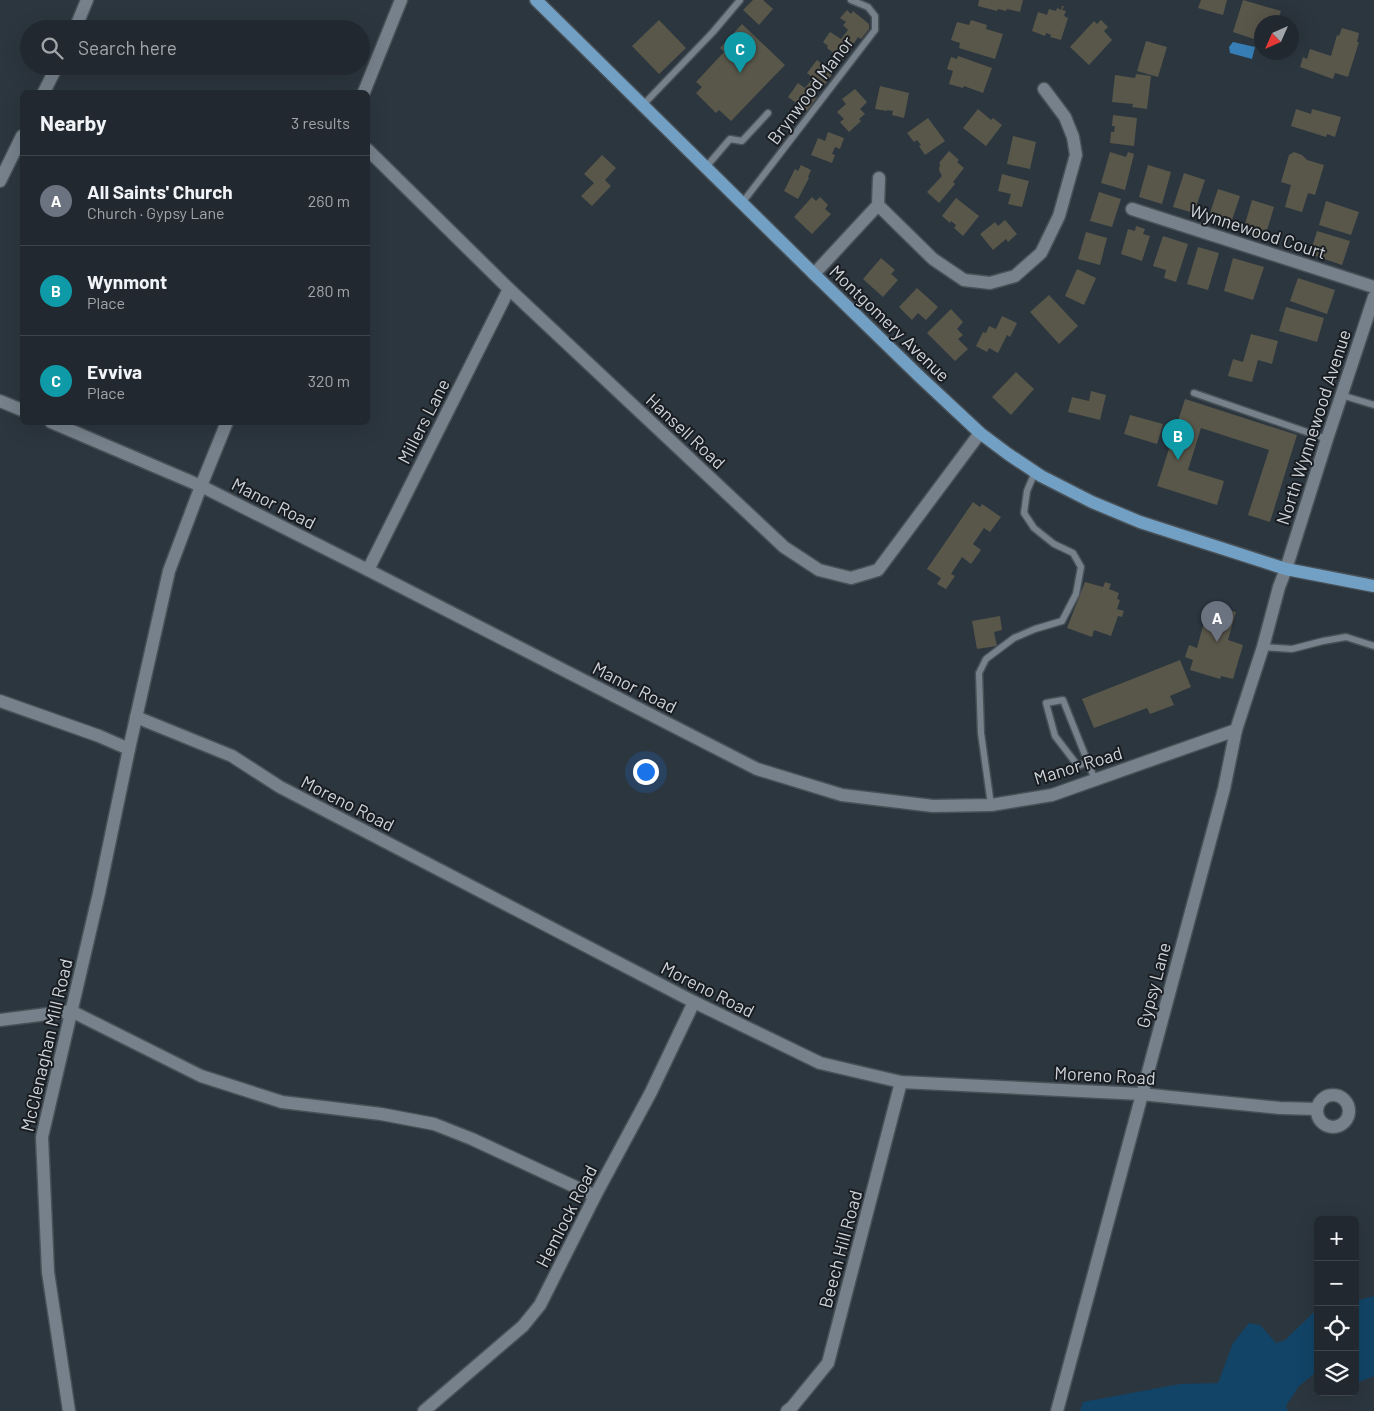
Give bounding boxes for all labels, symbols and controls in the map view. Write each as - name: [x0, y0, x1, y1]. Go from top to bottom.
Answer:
- north arrow: [1254, 15, 1299, 60]
- search box: [20, 20, 370, 75]
- street label: Brynwood Manor: [762, 31, 858, 148]
- pin: C: [724, 32, 756, 73]
- icon: search: [38, 34, 66, 62]
- text: Search here: [78, 36, 177, 59]
- text: Nearby: [40, 110, 106, 135]
- text: 3 results: [291, 113, 350, 132]
- text: All Saints' Church: [87, 180, 233, 203]
- text: A: [51, 191, 61, 210]
- text: 260 m: [308, 191, 350, 210]
- street label: Wynnewood Court: [1187, 199, 1329, 263]
- text: Church · Gypsy Lane: [87, 203, 224, 222]
- street label: Montgomery Avenue: [825, 260, 955, 386]
- text: Wynmont: [87, 270, 167, 293]
- text: B: [51, 281, 61, 300]
- text: 280 m: [308, 281, 350, 300]
- text: Place: [87, 293, 125, 312]
- street label: North Wynnewood Avenue: [1271, 327, 1355, 527]
- text: Evviva: [87, 360, 142, 383]
- text: C: [51, 371, 61, 390]
- text: 320 m: [308, 371, 350, 390]
- street label: Millers Lane: [392, 375, 454, 467]
- text: Place: [87, 383, 125, 402]
- street label: Hansell Road: [642, 389, 730, 473]
- pin: B: [1162, 419, 1194, 460]
- street label: Manor Road: [228, 472, 320, 534]
- pin: A: [1201, 601, 1233, 642]
- street label: Manor Road: [589, 656, 681, 718]
- street label: Manor Road: [1031, 741, 1125, 789]
- your location: [633, 759, 659, 785]
- street label: Moreno Road: [298, 770, 398, 836]
- street label: Gypsy Lane: [1131, 940, 1175, 1030]
- street label: McClenaghan Mill Road: [15, 956, 77, 1134]
- street label: Moreno Road: [658, 956, 758, 1022]
- street label: Moreno Road: [1054, 1061, 1156, 1089]
- street label: Hemlock Road: [531, 1161, 601, 1271]
- street label: Beech Hill Road: [814, 1188, 866, 1310]
- map controls: [1314, 1216, 1359, 1396]
- button: +: [1314, 1216, 1359, 1261]
- button: −: [1314, 1261, 1359, 1306]
- button: locate: [1314, 1306, 1359, 1351]
- button: layers: [1314, 1351, 1359, 1396]

